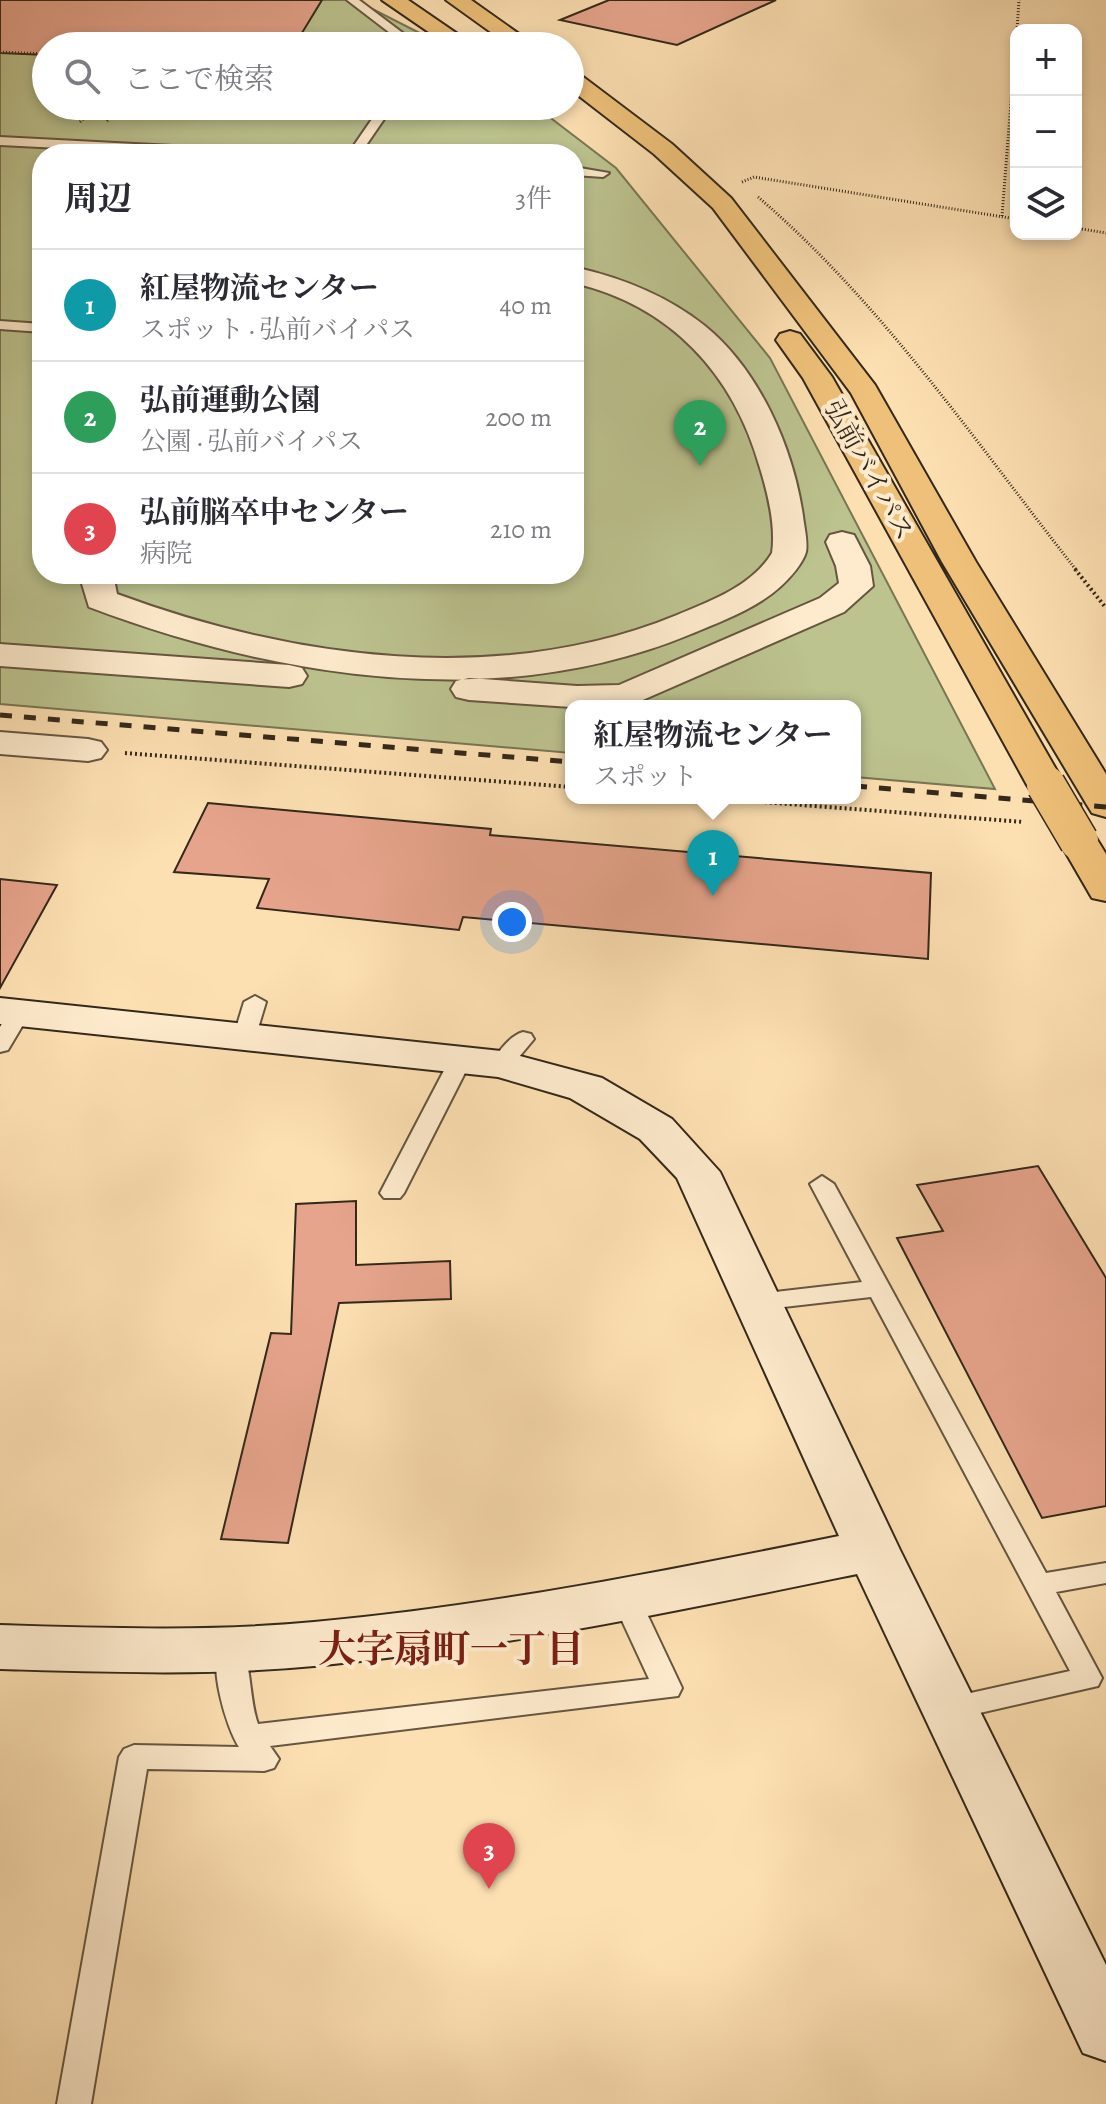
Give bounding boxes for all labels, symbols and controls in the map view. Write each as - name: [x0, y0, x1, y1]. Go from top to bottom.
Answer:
- map controls: [1010, 24, 1082, 240]
- button: +: [1010, 24, 1082, 96]
- search box: [32, 32, 584, 120]
- icon: search: [60, 54, 104, 98]
- text: ここで検索: [124, 59, 274, 99]
- button: −: [1010, 96, 1082, 168]
- button: layers: [1010, 168, 1082, 240]
- text: 周辺: [64, 175, 132, 222]
- text: 3件: [515, 181, 552, 216]
- text: 紅屋物流センター: [140, 268, 379, 308]
- text: 1: [85, 288, 95, 323]
- text: 40 m: [500, 288, 552, 323]
- text: スポット · 弘前バイパス: [140, 312, 415, 347]
- text: 弘前運動公園: [140, 380, 320, 420]
- street label: 弘前バイパス: [816, 394, 922, 546]
- text: 2: [84, 400, 96, 435]
- text: 200 m: [485, 400, 552, 435]
- pin: 2: [674, 400, 726, 466]
- text: 公園 · 弘前バイパス: [140, 424, 363, 459]
- text: 弘前脳卒中センター: [140, 492, 409, 532]
- text: 3: [84, 512, 96, 547]
- text: 210 m: [490, 512, 552, 547]
- text: 病院: [140, 536, 192, 571]
- popup: [565, 700, 861, 804]
- text: 紅屋物流センター: [594, 715, 832, 755]
- text: スポット: [594, 759, 698, 794]
- pin: 1: [687, 830, 739, 896]
- your location: [492, 902, 532, 942]
- district label: 大字扇町一丁目: [318, 1623, 584, 1675]
- pin: 3: [463, 1823, 515, 1889]

